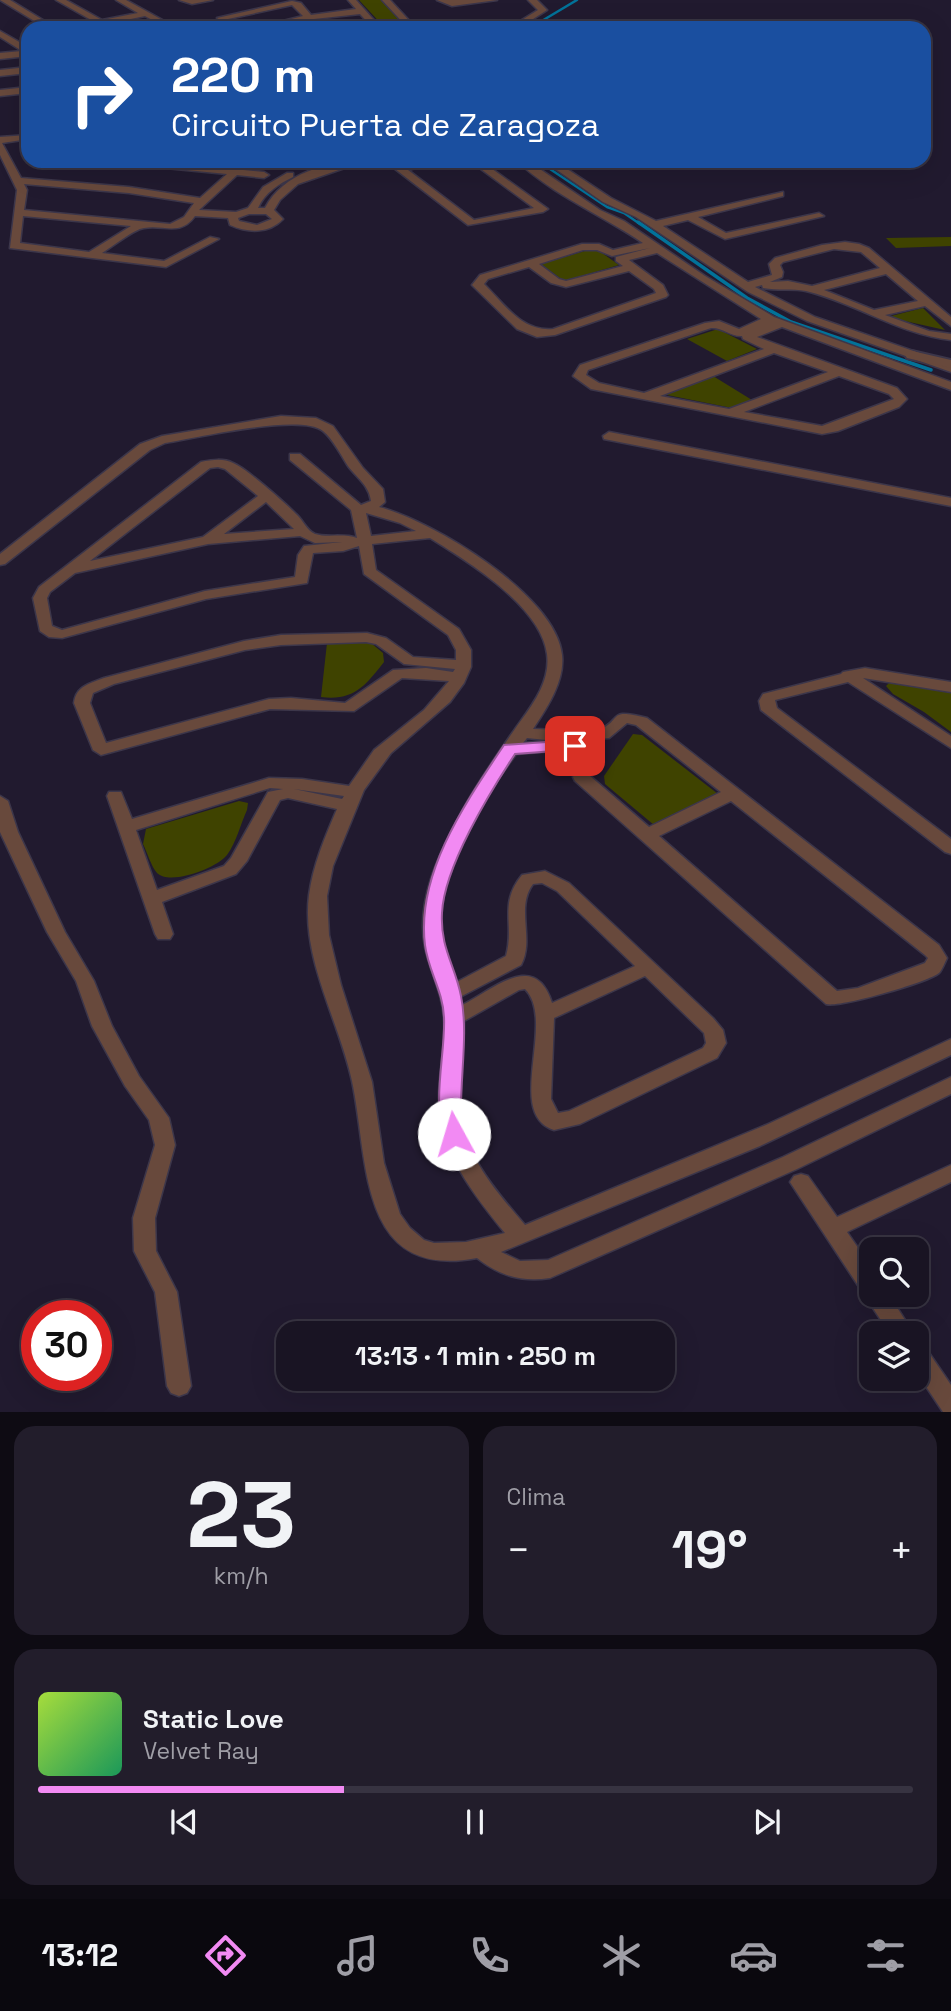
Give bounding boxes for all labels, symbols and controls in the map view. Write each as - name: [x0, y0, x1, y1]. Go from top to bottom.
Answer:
- text: 220 m: [171, 44, 315, 106]
- icon: right: [56, 49, 147, 140]
- text: Circuito Puerta de Zaragoza: [171, 105, 600, 145]
- pin: [545, 716, 605, 776]
- icon: arrive: [556, 727, 594, 765]
- position arrow: [417, 1097, 491, 1171]
- map controls: [859, 1237, 929, 1391]
- button: search: [859, 1237, 929, 1307]
- speed limit sign: 30: [21, 1300, 112, 1391]
- button: layers: [859, 1321, 929, 1391]
- text: 13:13 · 1 min · 250 m: [355, 1339, 596, 1373]
- text: 23: [187, 1457, 296, 1574]
- text: Clima: [507, 1482, 566, 1512]
- text: 19°: [672, 1517, 748, 1583]
- text: −: [507, 1526, 530, 1574]
- text: +: [889, 1526, 913, 1574]
- text: km/h: [214, 1561, 269, 1591]
- text: Static Love: [143, 1702, 284, 1736]
- text: Velvet Ray: [143, 1736, 259, 1766]
- icon: previous: [165, 1803, 203, 1841]
- icon: pause: [456, 1803, 494, 1841]
- icon: next: [748, 1803, 786, 1841]
- icon: directions: [201, 1931, 250, 1980]
- icon: music: [333, 1931, 382, 1980]
- icon: phone: [465, 1931, 514, 1980]
- icon: climate: [597, 1931, 646, 1980]
- icon: car: [729, 1931, 778, 1980]
- icon: filters: [861, 1931, 910, 1980]
- text: 13:12: [41, 1935, 118, 1975]

